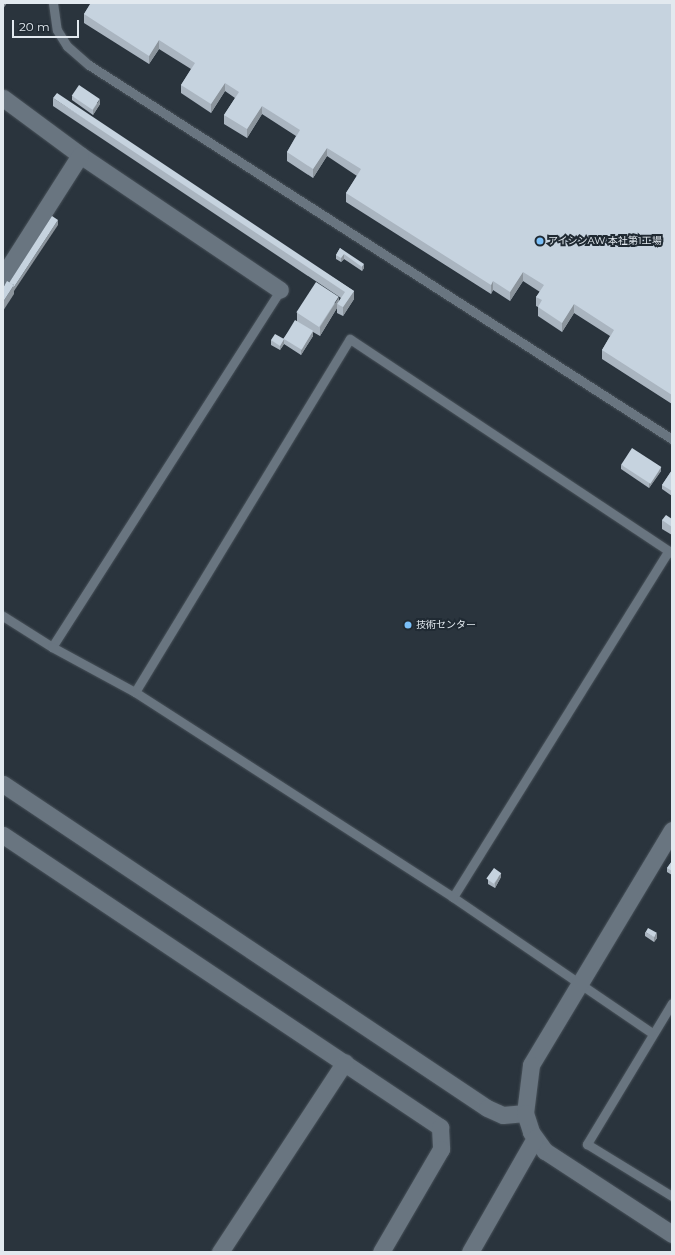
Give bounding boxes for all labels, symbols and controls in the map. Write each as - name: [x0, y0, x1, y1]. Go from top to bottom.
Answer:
- scale bar: [14, 12, 81, 38]
- text: 20 m: [19, 19, 50, 34]
- place label: アイシンAW 本社第1工場: [548, 235, 662, 247]
- marker: アイシンAW 本社第1工場: [535, 236, 545, 246]
- place label: 技術センター: [416, 619, 476, 631]
- marker: 技術センター: [403, 620, 413, 630]

